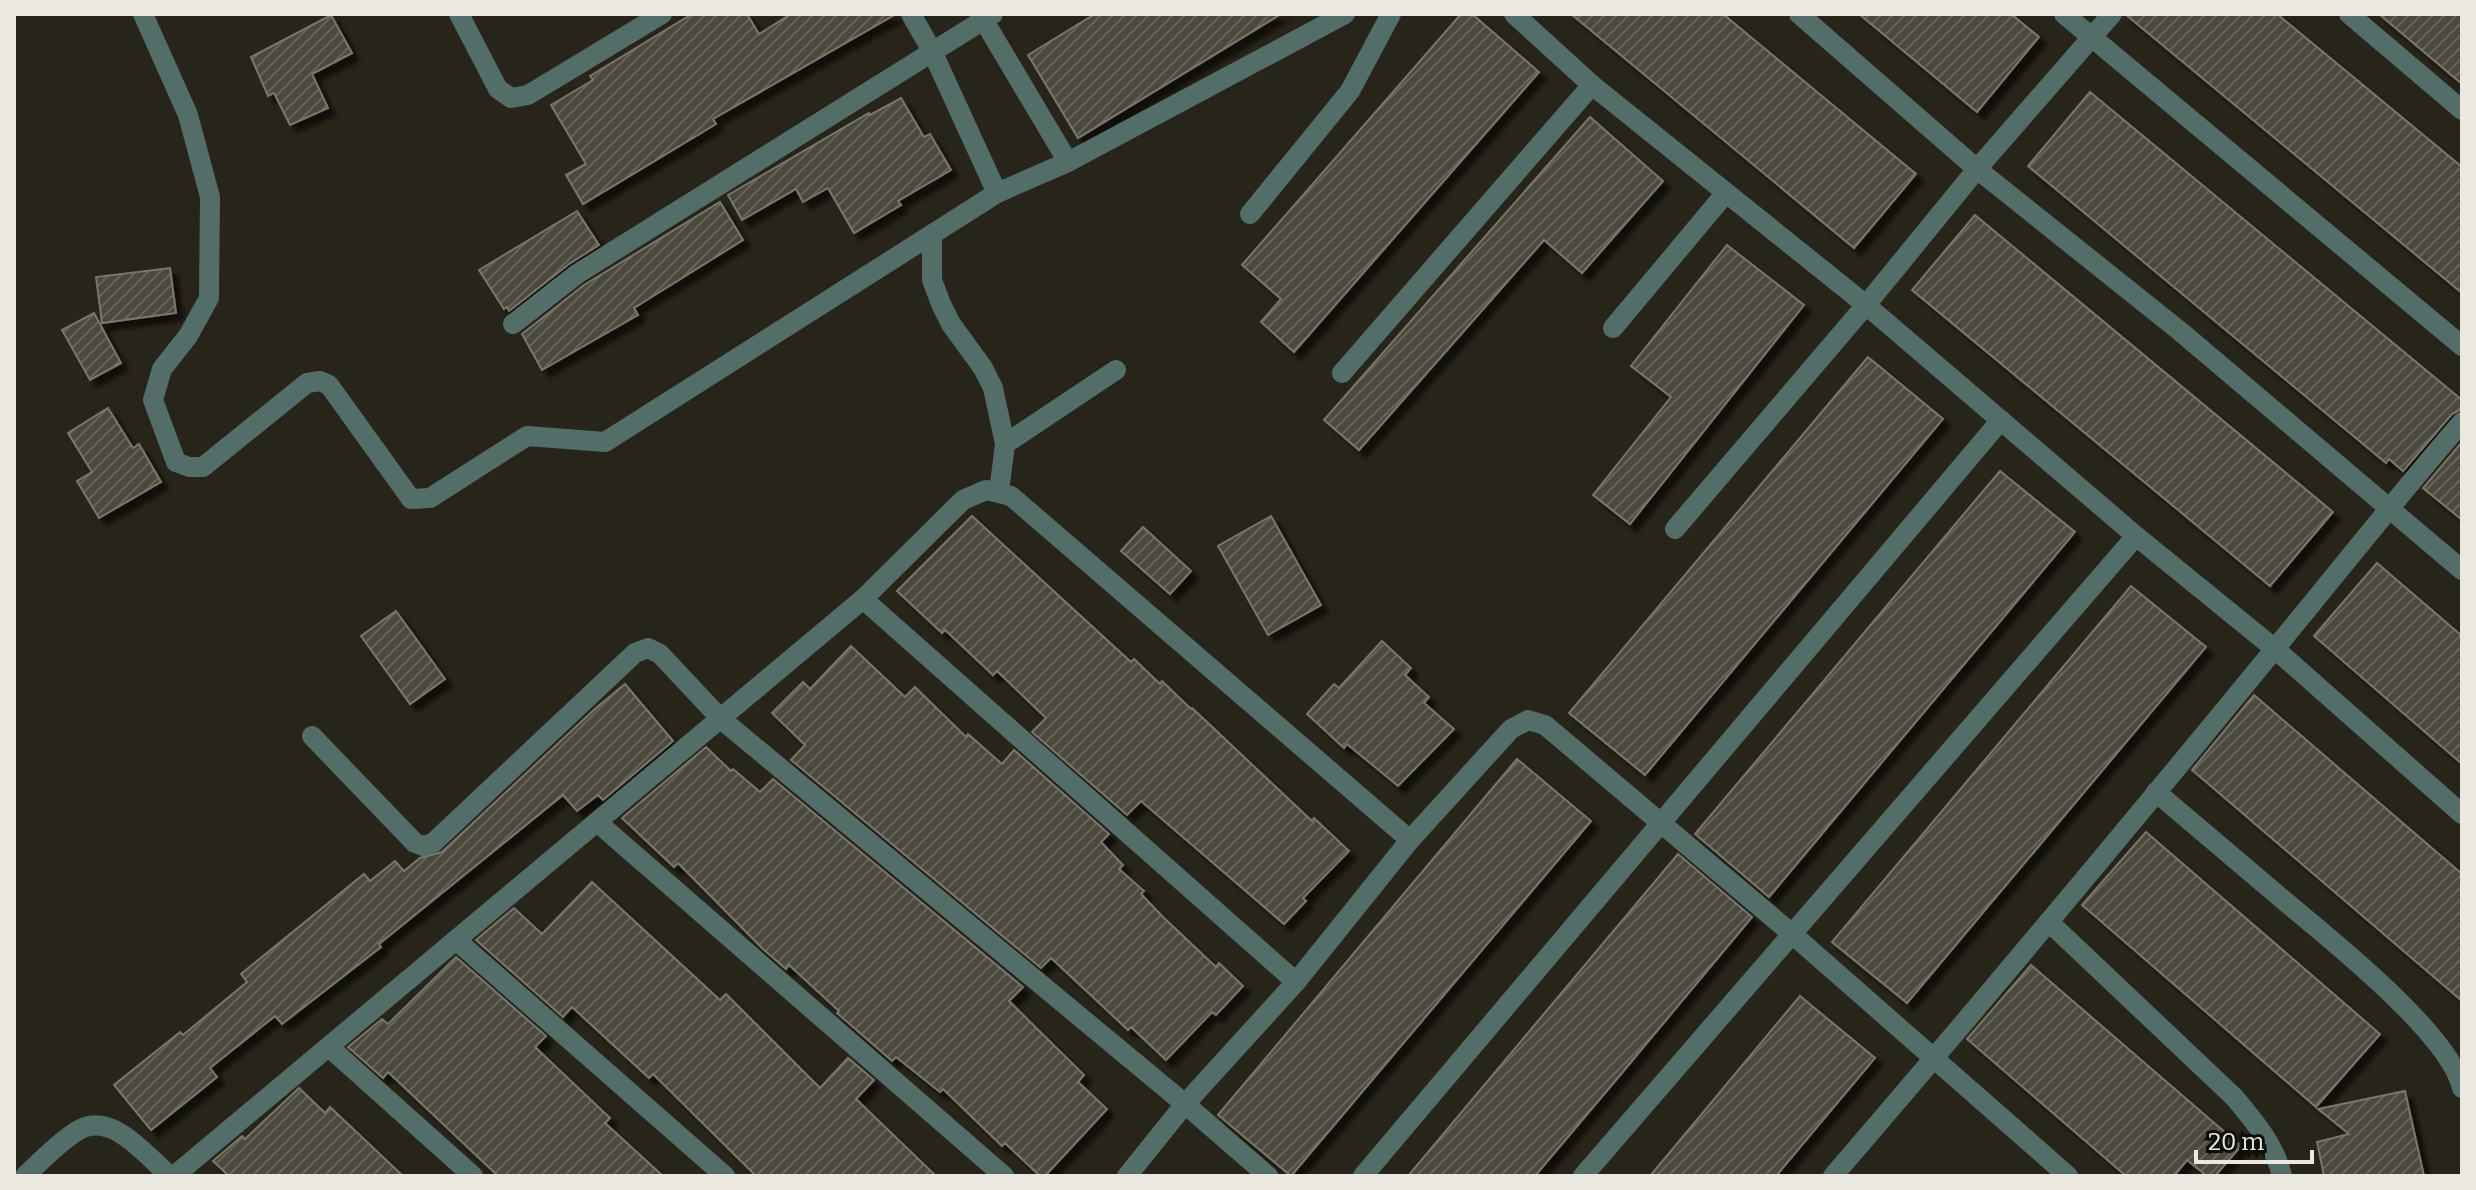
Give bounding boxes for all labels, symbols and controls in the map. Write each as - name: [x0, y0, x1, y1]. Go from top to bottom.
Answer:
- scale bar: [2196, 1114, 2312, 1164]
- text: 20 m: [2208, 1128, 2264, 1156]

